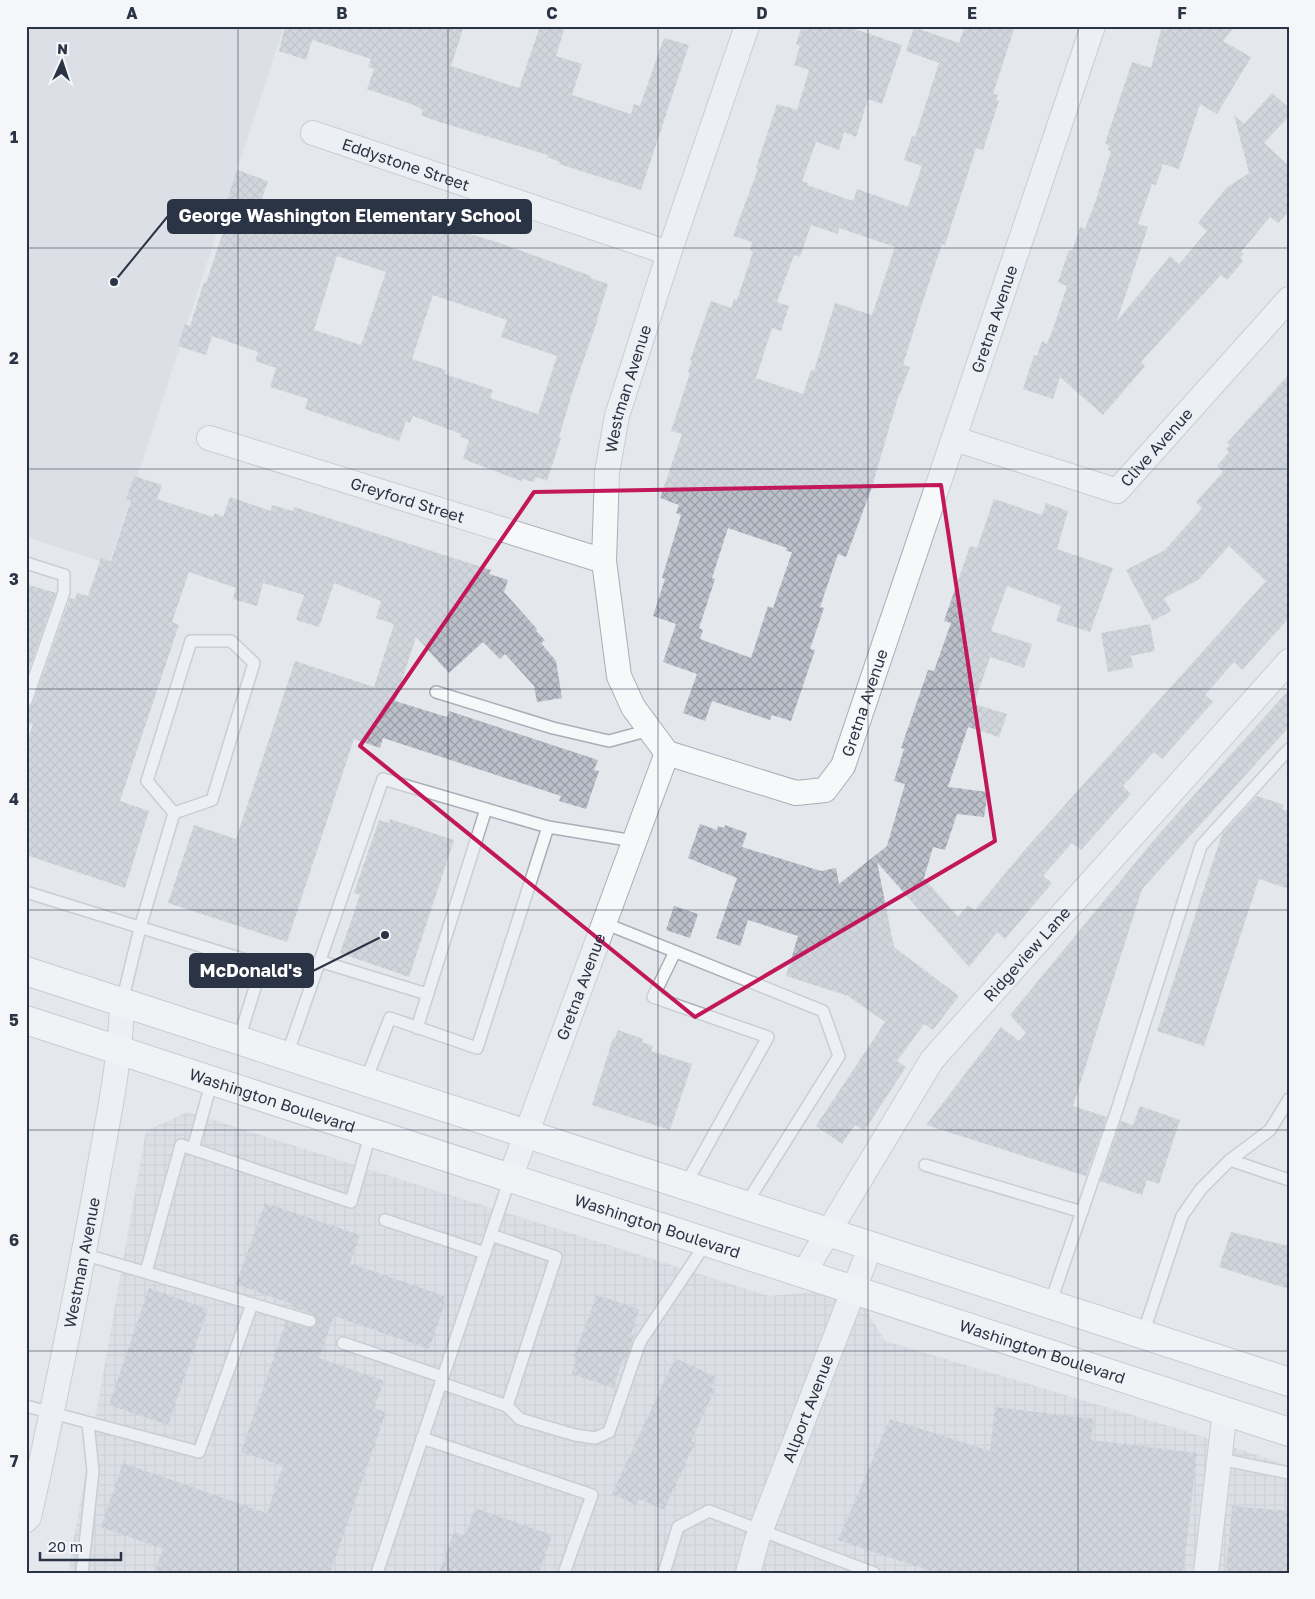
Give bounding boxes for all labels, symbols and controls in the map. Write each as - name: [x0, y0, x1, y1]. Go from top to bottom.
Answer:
- text: A: [126, 3, 138, 23]
- text: B: [336, 3, 348, 23]
- text: C: [546, 3, 558, 23]
- text: D: [756, 3, 768, 23]
- text: E: [967, 3, 977, 23]
- text: F: [1177, 3, 1187, 23]
- north arrow: [38, 38, 88, 88]
- text: N: [57, 40, 68, 57]
- text: 1: [10, 127, 18, 147]
- street label: Eddystone Street: [340, 134, 472, 195]
- callout: George Washington Elementary School: [168, 200, 531, 233]
- text: George Washington Elementary School: [179, 204, 521, 226]
- street label: Gretna Avenue: [967, 263, 1021, 376]
- street label: Westman Avenue: [601, 322, 655, 455]
- text: 2: [9, 348, 19, 368]
- street label: Clive Avenue: [1116, 404, 1197, 491]
- street label: Greyford Street: [348, 473, 467, 527]
- text: 3: [9, 569, 19, 589]
- street label: Gretna Avenue: [837, 646, 892, 759]
- text: 4: [9, 789, 19, 809]
- street label: Ridgeview Lane: [979, 902, 1074, 1006]
- street label: Gretna Avenue: [552, 930, 610, 1043]
- callout: McDonald's: [190, 954, 313, 987]
- text: McDonald's: [200, 959, 302, 981]
- text: 5: [9, 1010, 19, 1030]
- street label: Washington Boulevard: [187, 1064, 358, 1137]
- street label: Washington Boulevard: [572, 1190, 743, 1262]
- street label: Westman Avenue: [59, 1196, 104, 1330]
- text: 6: [9, 1230, 19, 1250]
- street label: Washington Boulevard: [957, 1315, 1128, 1388]
- street label: Allport Avenue: [778, 1352, 838, 1465]
- text: 7: [10, 1451, 19, 1471]
- scale bar: [40, 1529, 121, 1561]
- text: 20 m: [48, 1537, 83, 1555]

